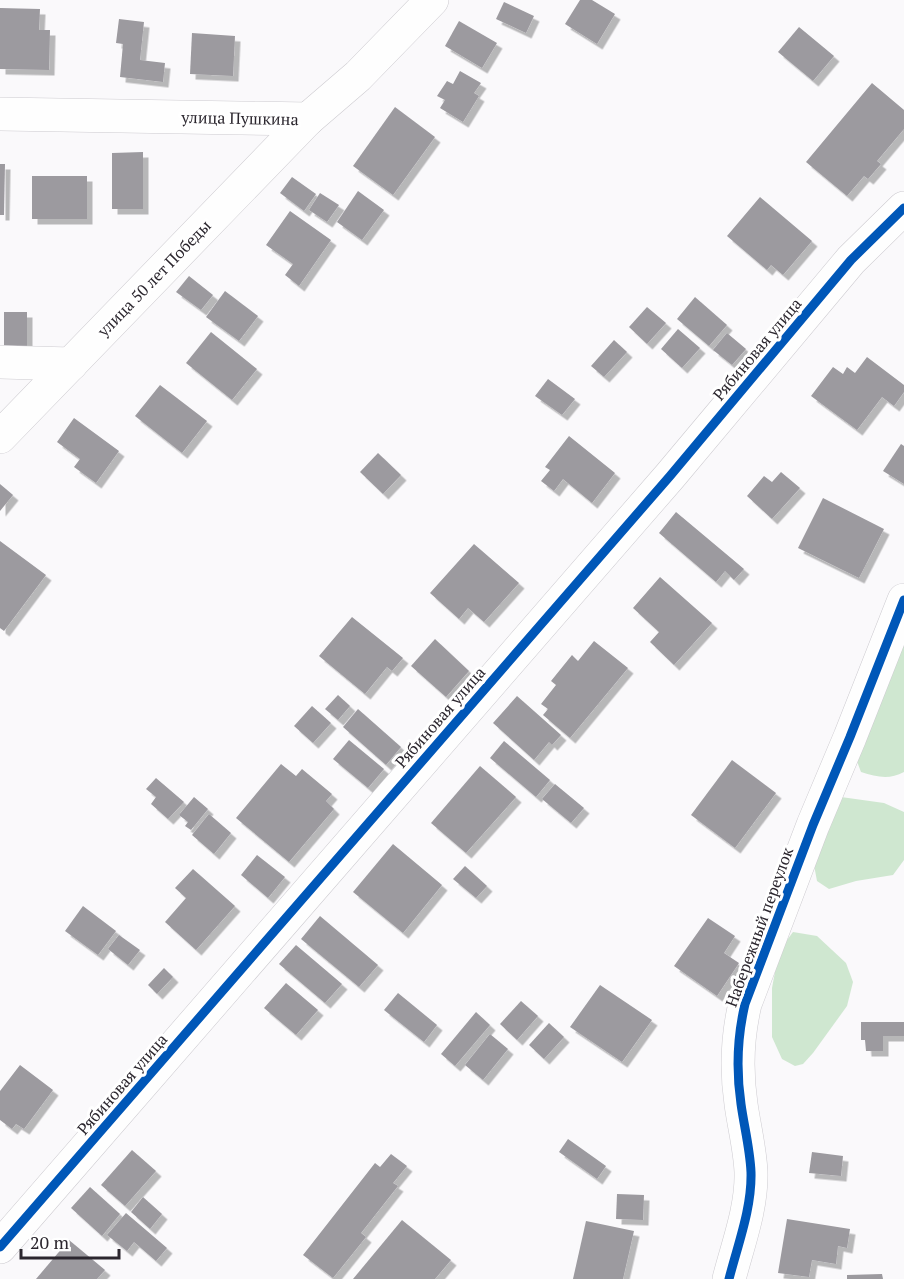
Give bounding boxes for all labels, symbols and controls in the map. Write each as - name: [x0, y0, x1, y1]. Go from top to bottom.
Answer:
- street label: улица Пушкина: [180, 106, 299, 130]
- street label: улица 50 лет Победы: [92, 215, 216, 342]
- street label: Рябиновая улица: [708, 293, 806, 405]
- street label: Рябиновая улица: [390, 662, 490, 772]
- street label: Набережный переулок: [720, 844, 798, 1010]
- street label: Рябиновая улица: [72, 1029, 172, 1139]
- scale bar: [21, 1222, 118, 1260]
- text: 20 m: [30, 1230, 70, 1254]

